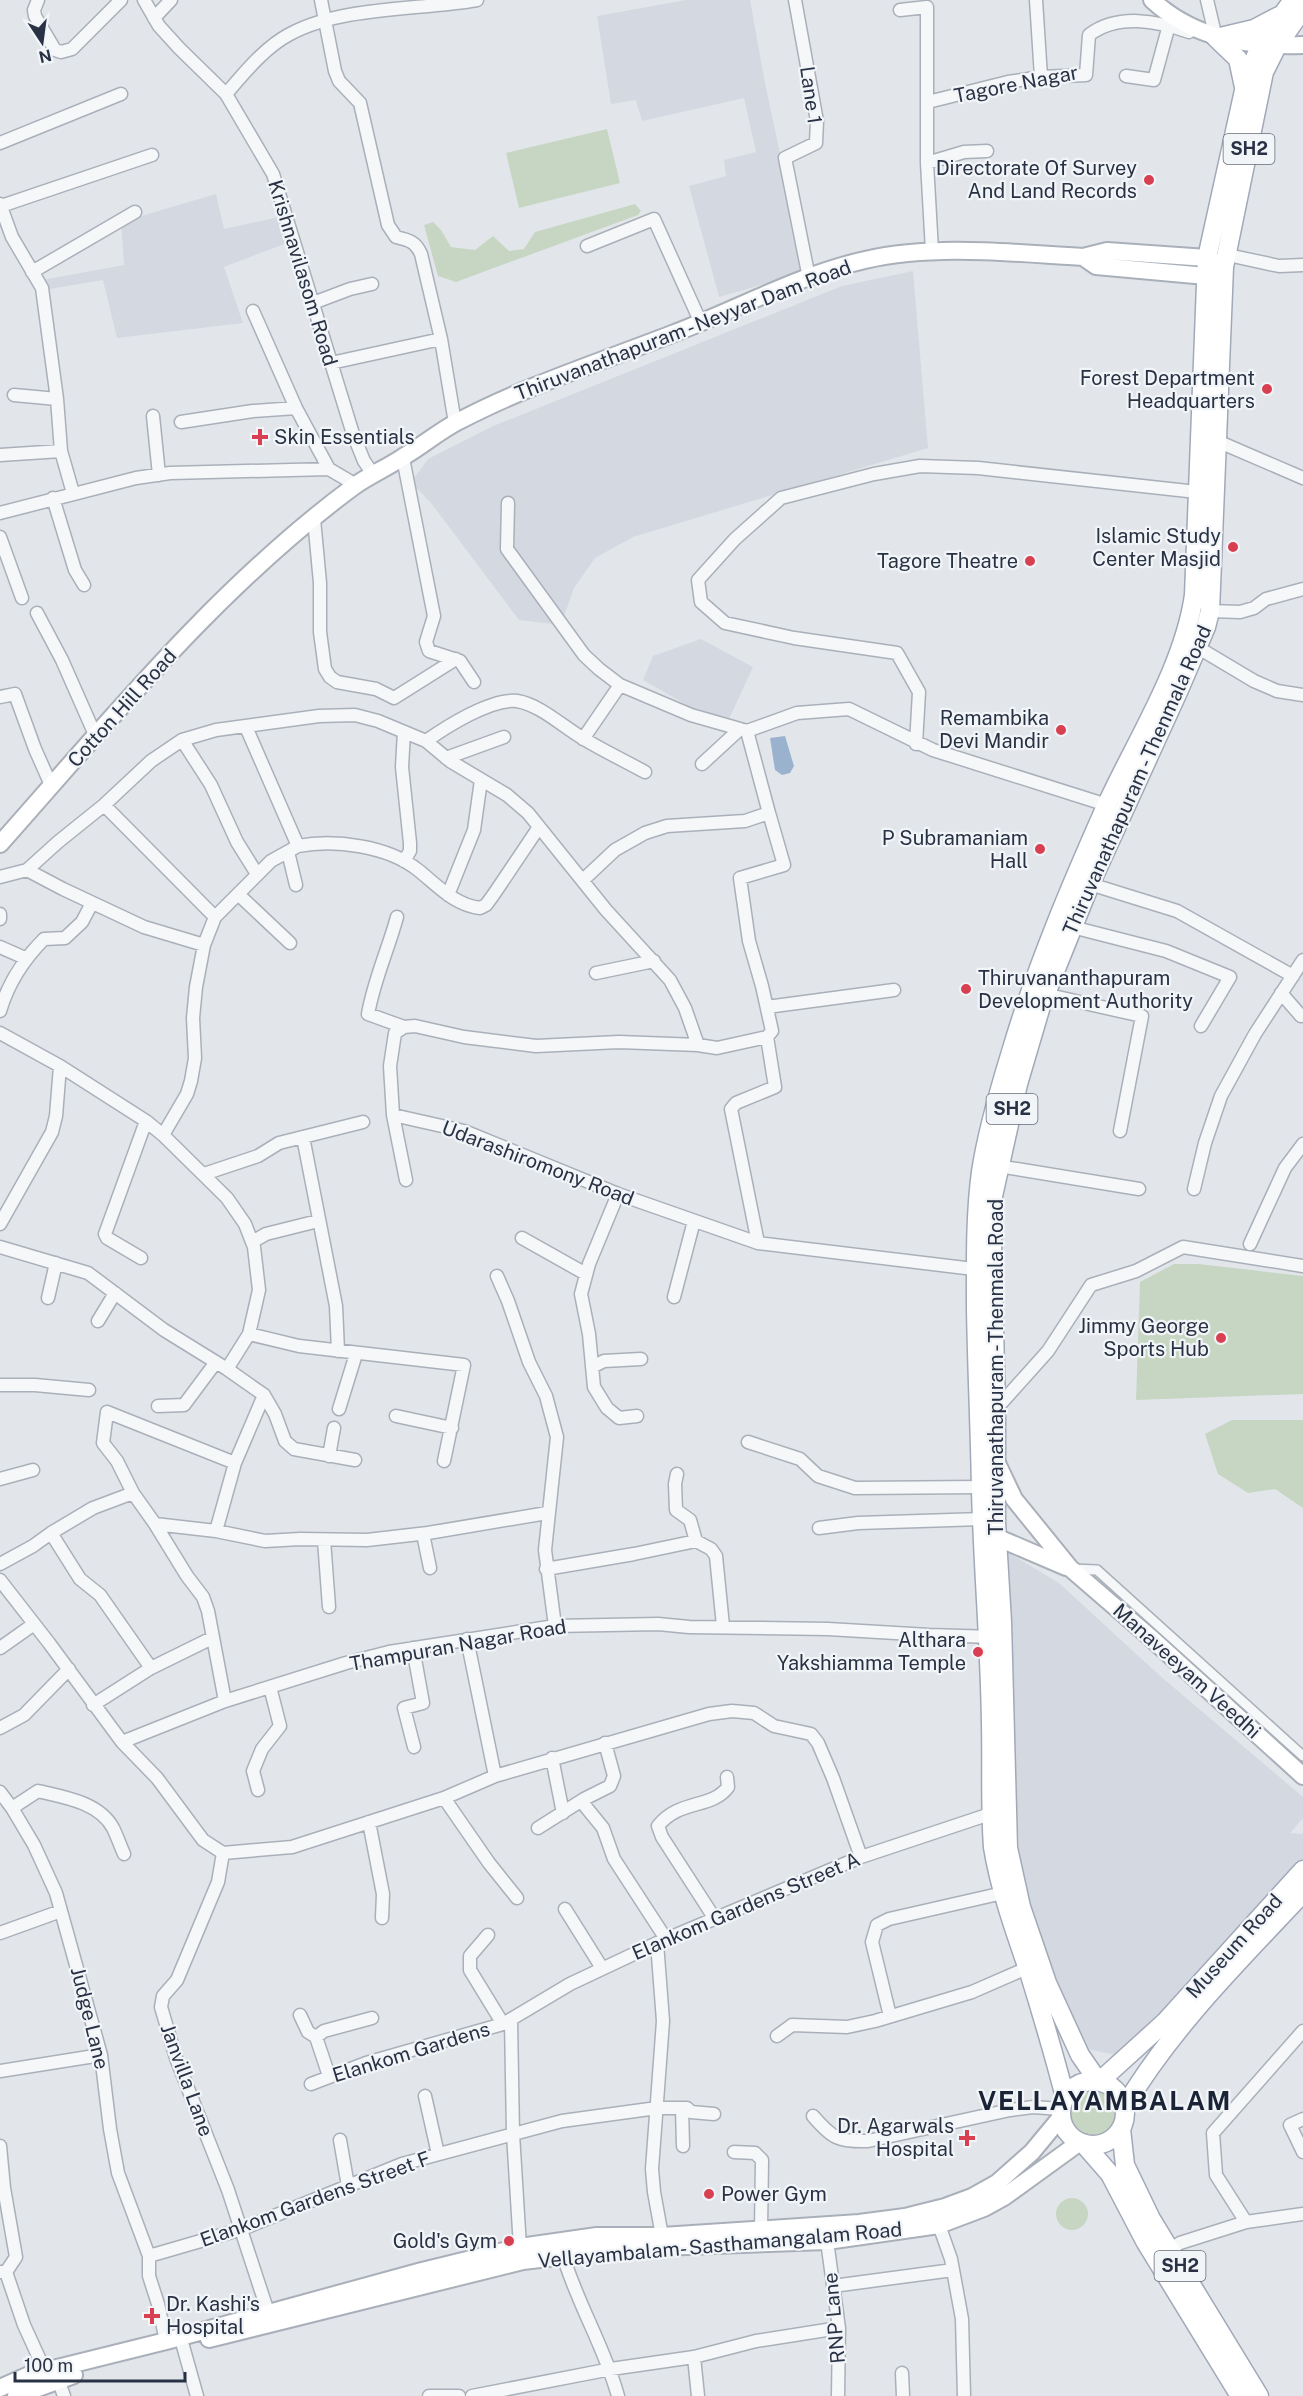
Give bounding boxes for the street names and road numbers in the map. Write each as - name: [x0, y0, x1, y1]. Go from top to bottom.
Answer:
- street label: Tagore Nagar: [952, 60, 1080, 108]
- street label: Lane 1: [795, 65, 827, 125]
- road number: SH2: [1224, 134, 1274, 164]
- street label: Krishnavilasom Road: [263, 177, 343, 369]
- street label: Thiruvanathapuram - Neyyar Dam Road: [512, 255, 854, 405]
- street label: Thiruvanathapuram - Thenmala Road: [1058, 621, 1216, 939]
- street label: Cotton Hill Road: [63, 644, 181, 772]
- road number: SH2: [986, 1094, 1038, 1124]
- street label: Udarashiromony Road: [439, 1115, 637, 1211]
- street label: Thiruvanathapuram - Thenmala Road: [984, 1199, 1008, 1535]
- street label: Manaveeyam Veedhi: [1108, 1598, 1266, 1744]
- street label: Thampuran Nagar Road: [348, 1614, 568, 1676]
- street label: Elankom Gardens Street A: [628, 1847, 864, 1965]
- street label: Museum Road: [1181, 1889, 1287, 2003]
- street label: Judge Lane: [66, 1964, 114, 2072]
- street label: Elankom Gardens: [329, 2017, 493, 2087]
- street label: Janvilla Lane: [156, 2020, 218, 2140]
- street label: Elankom Gardens Street F: [197, 2146, 433, 2252]
- street label: Vellayambalam- Sasthamangalam Road: [537, 2217, 903, 2273]
- road number: SH2: [1154, 2251, 1206, 2281]
- street label: RNP Lane: [818, 2271, 850, 2365]

